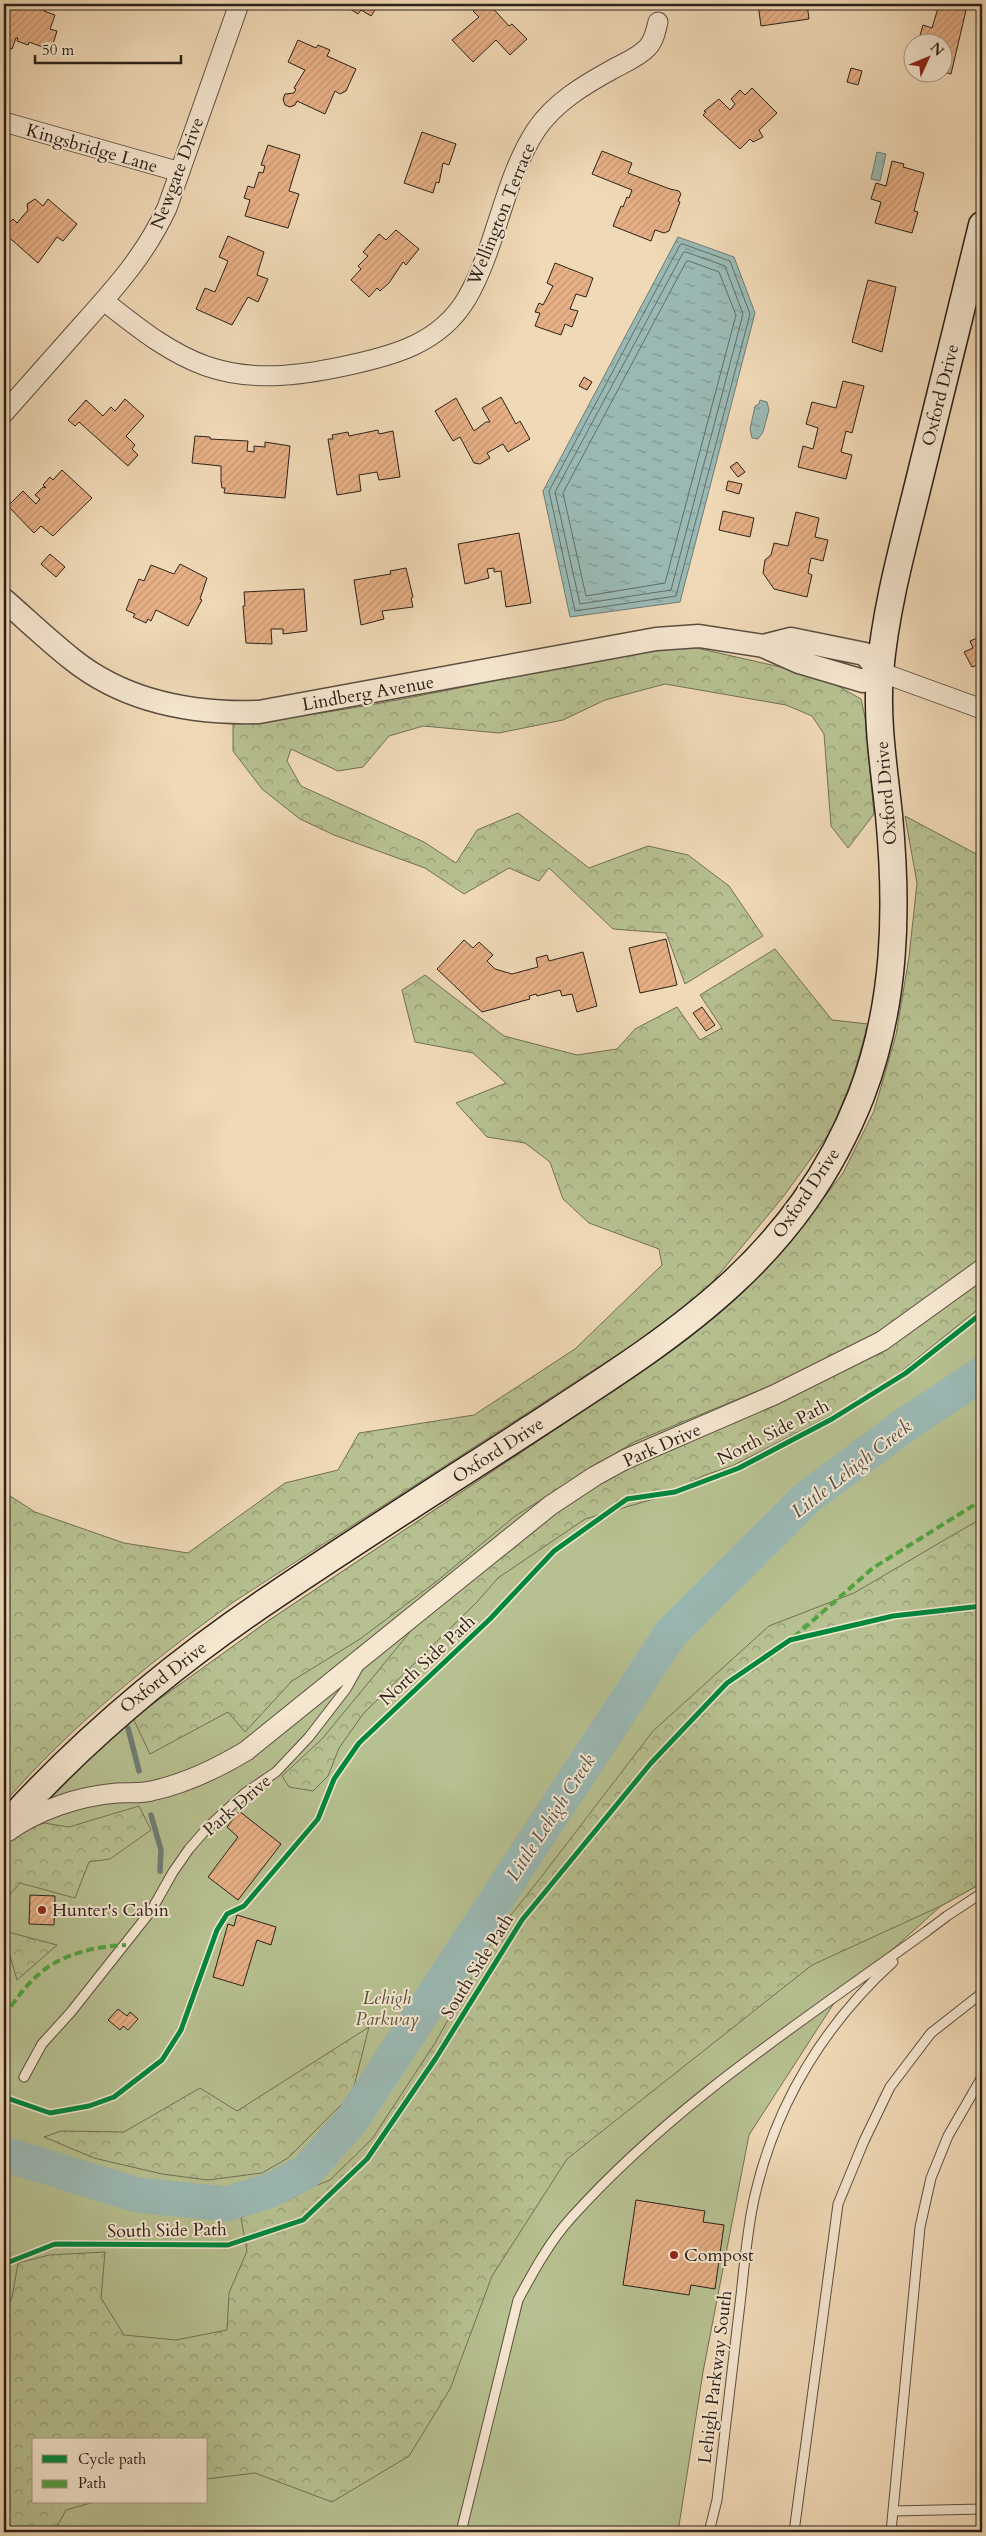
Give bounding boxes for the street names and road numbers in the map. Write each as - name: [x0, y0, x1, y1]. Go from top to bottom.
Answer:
- street label: Newgate Drive: [145, 114, 210, 233]
- street label: Kingsbridge Lane: [23, 118, 161, 179]
- street label: Wellington Terrace: [461, 139, 541, 290]
- street label: Oxford Drive: [916, 342, 965, 449]
- street label: Lindberg Avenue: [300, 670, 436, 717]
- street label: Oxford Drive: [870, 740, 903, 846]
- street label: Oxford Drive: [767, 1143, 846, 1243]
- street label: North Side Path: [713, 1393, 834, 1471]
- street label: Oxford Drive: [448, 1412, 549, 1489]
- street label: Park Drive: [619, 1417, 705, 1474]
- street label: North Side Path: [374, 1609, 481, 1711]
- street label: Oxford Drive: [115, 1635, 212, 1719]
- street label: Park Drive: [198, 1769, 277, 1842]
- street label: South Side Path: [435, 1909, 520, 2024]
- street label: South Side Path: [107, 2217, 227, 2244]
- street label: Lehigh Parkway South: [692, 2289, 739, 2465]

